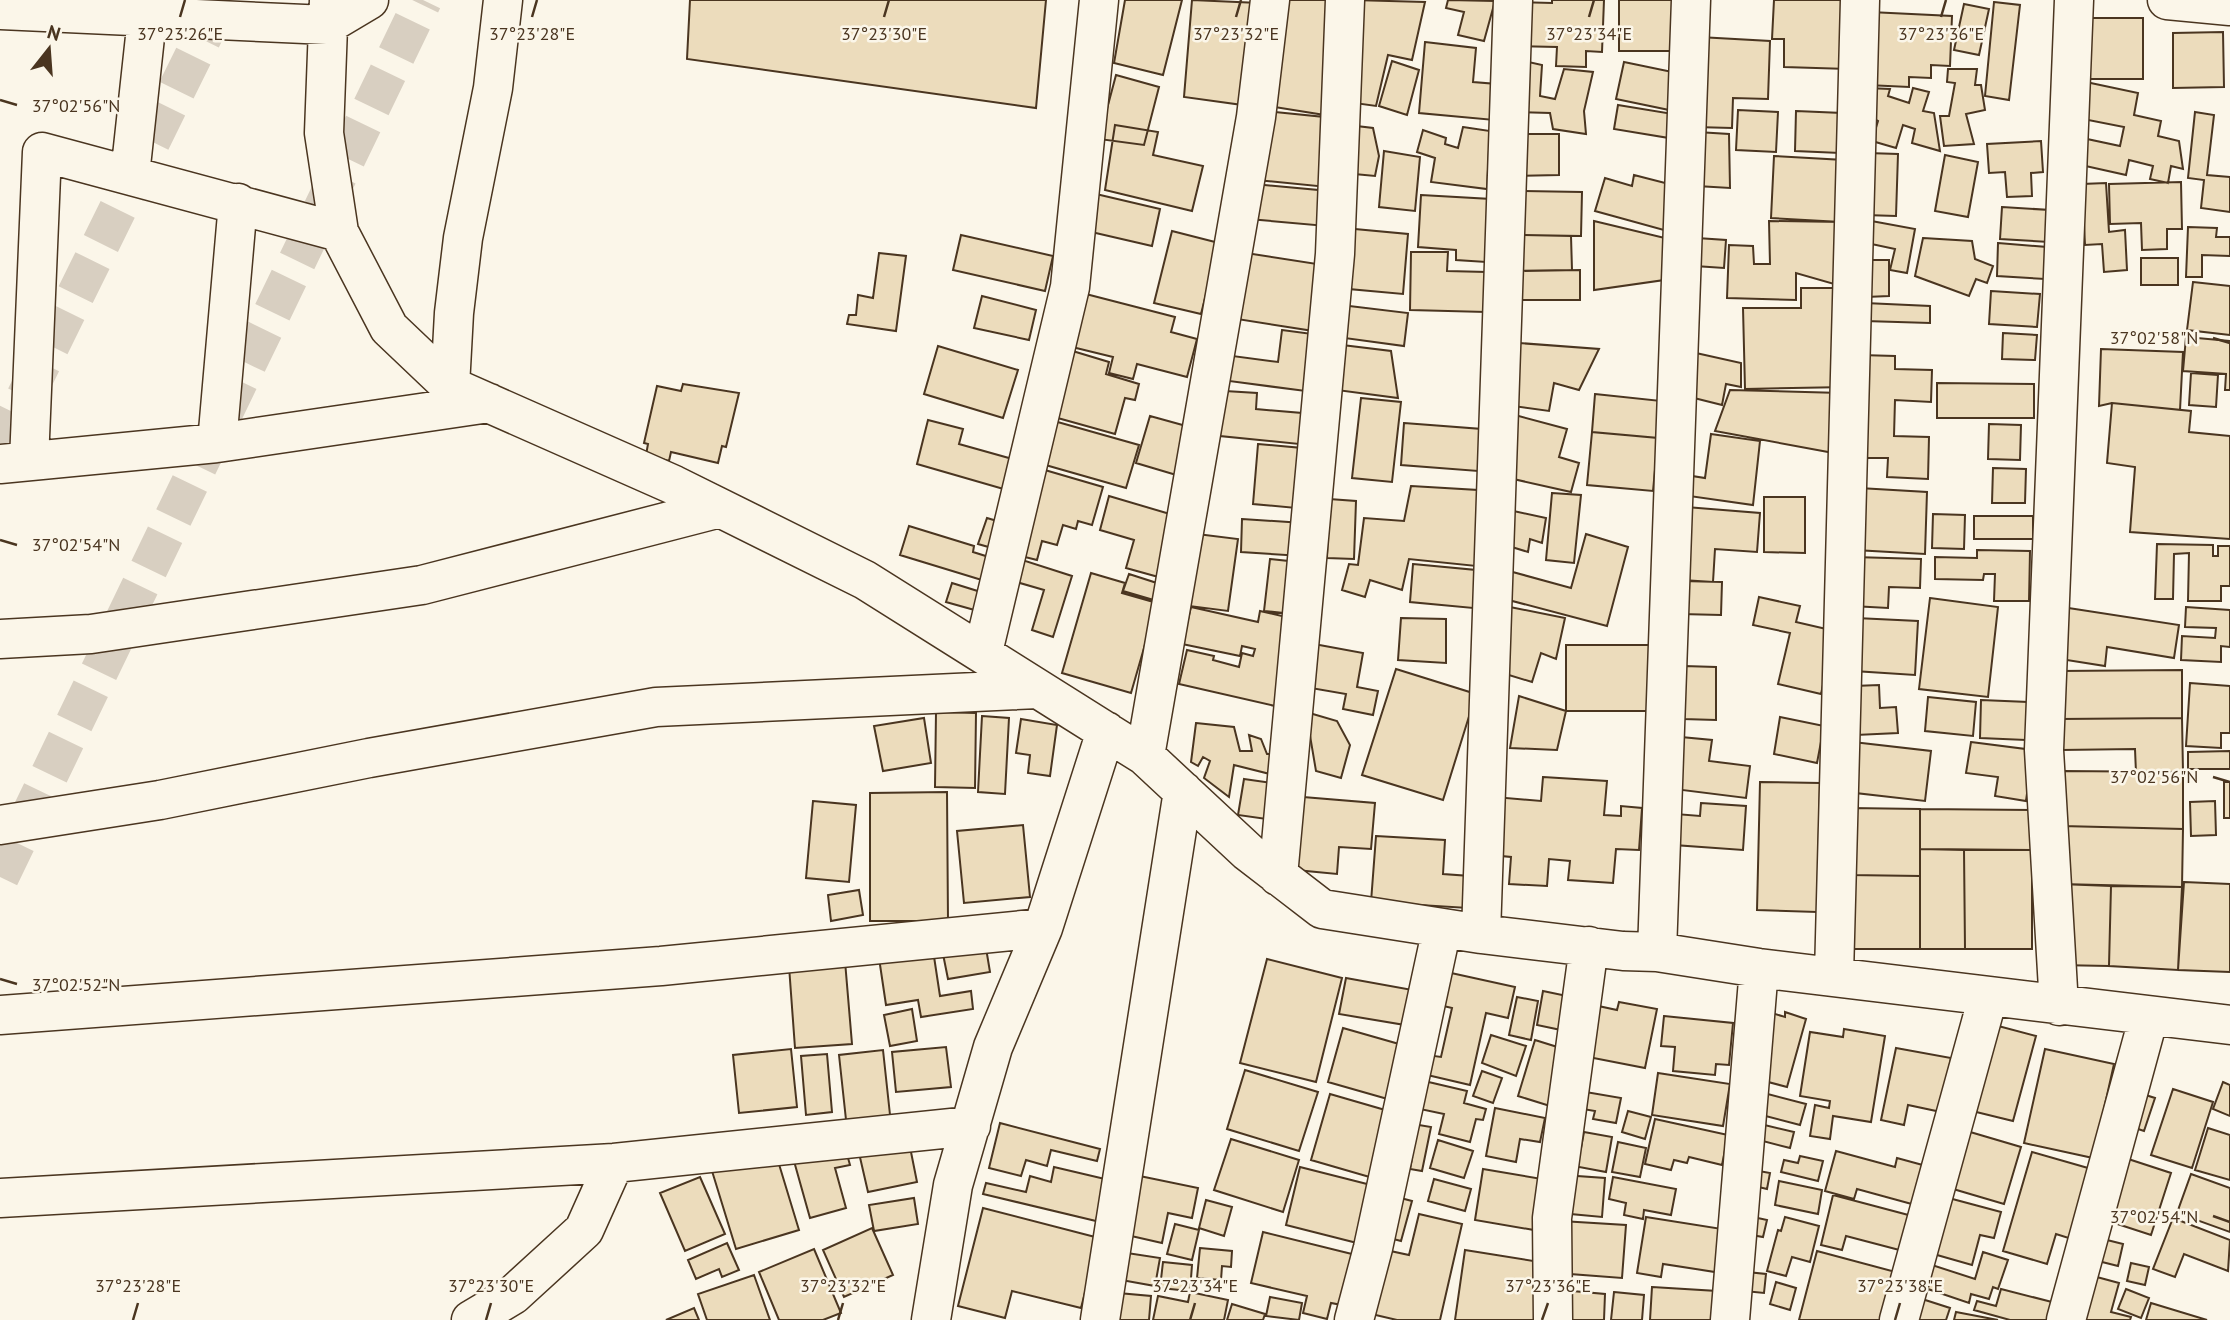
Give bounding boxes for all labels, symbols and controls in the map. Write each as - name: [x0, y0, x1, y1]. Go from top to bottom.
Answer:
- north arrow: [14, 14, 84, 84]
- text: N: [44, 19, 63, 46]
- text: 37°23'26"E: [137, 22, 223, 45]
- text: 37°23'28"E: [489, 22, 575, 45]
- text: 37°23'30"E: [841, 22, 927, 45]
- text: 37°23'32"E: [1193, 22, 1279, 45]
- text: 37°23'34"E: [1546, 22, 1632, 45]
- text: 37°23'36"E: [1898, 22, 1984, 45]
- text: 37°02'56"N: [32, 94, 120, 117]
- text: 37°02'58"N: [2110, 326, 2198, 349]
- text: 37°02'54"N: [32, 533, 120, 556]
- text: 37°02'56"N: [2110, 765, 2198, 788]
- text: 37°02'52"N: [32, 973, 120, 996]
- text: 37°02'54"N: [2110, 1205, 2198, 1228]
- text: 37°23'28"E: [95, 1274, 181, 1297]
- text: 37°23'30"E: [448, 1274, 534, 1297]
- text: 37°23'32"E: [800, 1274, 886, 1297]
- text: 37°23'34"E: [1152, 1274, 1238, 1297]
- text: 37°23'36"E: [1505, 1274, 1591, 1297]
- text: 37°23'38"E: [1857, 1274, 1943, 1297]

